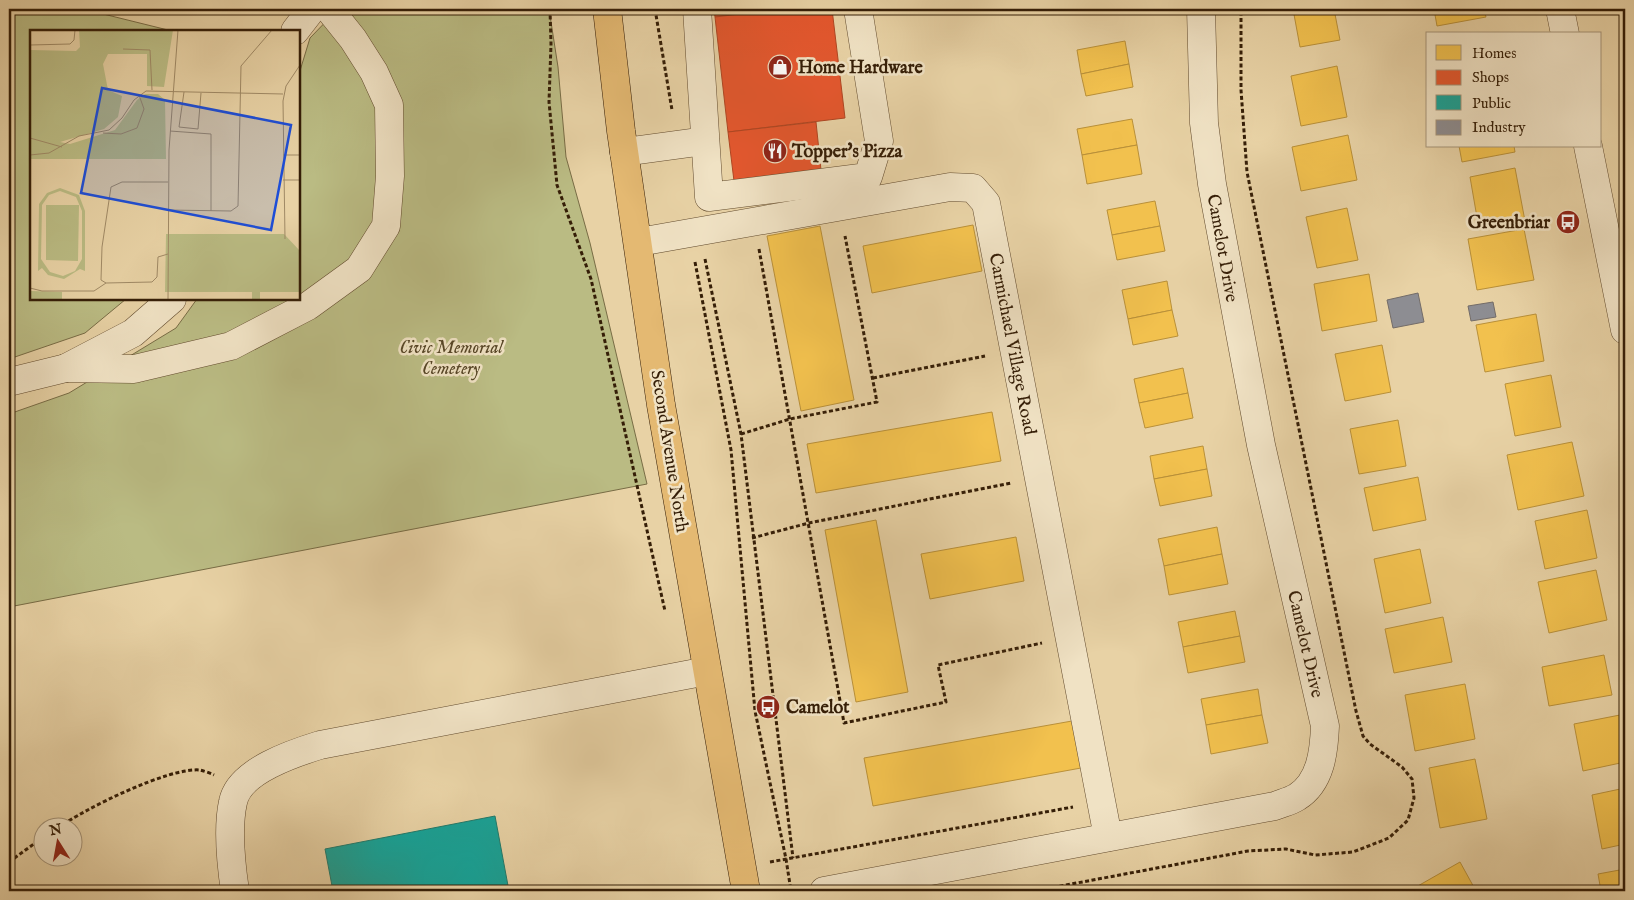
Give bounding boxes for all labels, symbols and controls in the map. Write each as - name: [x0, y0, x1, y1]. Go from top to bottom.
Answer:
- inset map: [30, 30, 300, 300]
- legend: [1426, 32, 1602, 148]
- text: Homes: [1472, 44, 1516, 63]
- shop icon: Home Hardware: [767, 54, 793, 80]
- place label: Home Hardware: [798, 57, 923, 80]
- text: Shops: [1472, 68, 1509, 87]
- text: Public: [1472, 94, 1511, 113]
- text: Industry: [1472, 118, 1526, 137]
- restaurant icon: Topper's Pizza: [762, 138, 788, 164]
- place label: Topper's Pizza: [791, 141, 904, 164]
- street label: Camelot Drive: [1201, 192, 1242, 304]
- bus stop icon: Greenbriar: [1555, 209, 1581, 235]
- place label: Greenbriar: [1468, 212, 1550, 235]
- street label: Carmichael Village Road: [983, 251, 1041, 438]
- park label: Civic Memorial Cemetery: [399, 337, 504, 381]
- street label: Second Avenue North: [644, 368, 693, 534]
- street label: Camelot Drive: [1281, 588, 1328, 700]
- bus stop icon: Camelot: [755, 694, 781, 720]
- place label: Camelot: [786, 697, 850, 720]
- north arrow: [32, 818, 82, 868]
- text: N: [47, 820, 63, 840]

